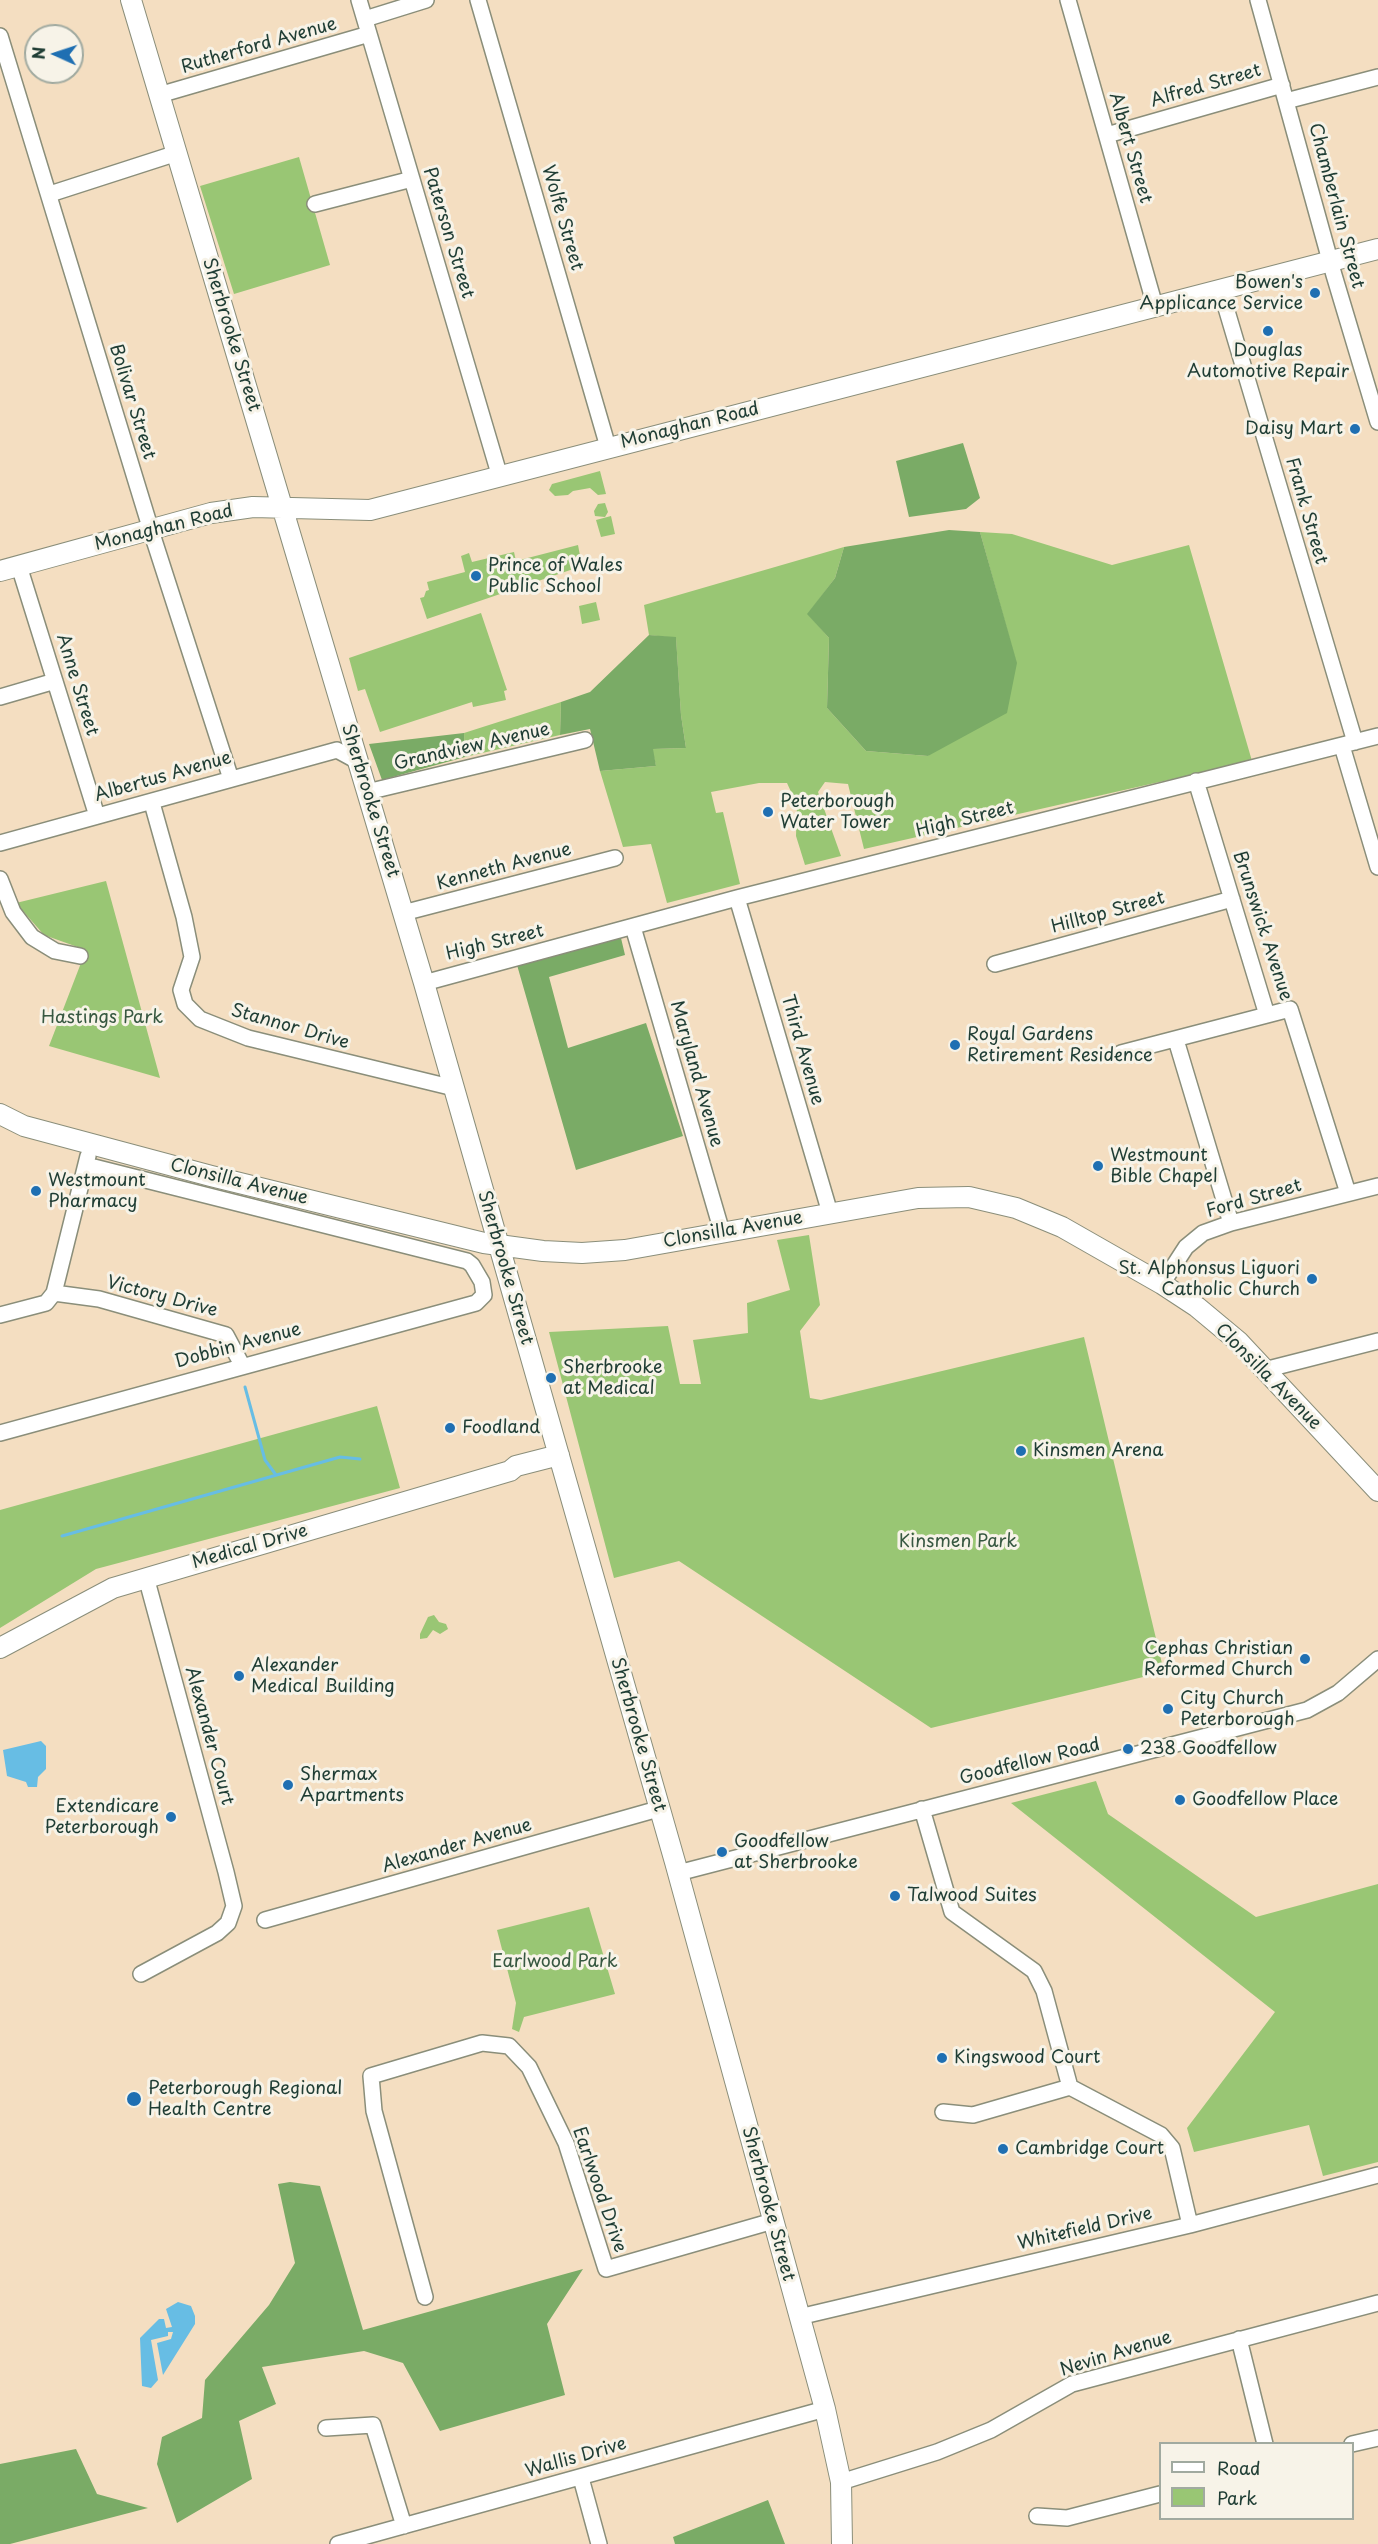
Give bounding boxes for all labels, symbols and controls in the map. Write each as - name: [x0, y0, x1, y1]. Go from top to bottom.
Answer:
- street label: Rutherford Avenue: [179, 13, 339, 79]
- north arrow: [24, 24, 84, 84]
- text: N: [26, 46, 50, 60]
- street label: Alfred Street: [1148, 60, 1264, 112]
- street label: Albert Street: [1104, 90, 1156, 206]
- street label: Chamberlain Street: [1304, 121, 1368, 291]
- street label: Wolfe Street: [537, 163, 587, 273]
- street label: Paterson Street: [418, 165, 478, 301]
- street label: Sherbrooke Street: [197, 256, 265, 414]
- place label: Bowen's Applicance Service: [1140, 272, 1303, 314]
- marker: Bowen's Applicance Service: [1308, 286, 1322, 300]
- marker: Douglas Automotive Repair: [1261, 324, 1275, 338]
- place label: Douglas Automotive Repair: [1187, 340, 1349, 382]
- street label: Bolivar Street: [104, 342, 160, 462]
- street label: Monaghan Road: [619, 398, 761, 454]
- place label: Daisy Mart: [1245, 418, 1343, 440]
- marker: Daisy Mart: [1348, 422, 1362, 436]
- street label: Frank Street: [1280, 455, 1332, 567]
- street label: Monaghan Road: [93, 500, 235, 556]
- place label: Prince of Wales Public School: [488, 555, 623, 598]
- marker: Prince of Wales Public School: [469, 569, 483, 583]
- street label: Anne Street: [51, 631, 103, 739]
- street label: Grandview Avenue: [392, 719, 552, 775]
- street label: Sherbrooke Street: [336, 722, 404, 880]
- street label: Albertus Avenue: [92, 747, 234, 807]
- place label: Peterborough Water Tower: [780, 791, 895, 834]
- street label: High Street: [914, 797, 1016, 843]
- marker: Peterborough Water Tower: [761, 805, 775, 819]
- street label: Kenneth Avenue: [434, 839, 574, 895]
- street label: Brunswick Avenue: [1228, 848, 1296, 1004]
- street label: Hilltop Street: [1049, 887, 1167, 939]
- street label: High Street: [444, 920, 546, 966]
- street label: Third Avenue: [776, 992, 828, 1108]
- street label: Maryland Avenue: [665, 998, 727, 1150]
- street label: Stannor Drive: [228, 1000, 352, 1054]
- park label: Hastings Park: [41, 1007, 163, 1029]
- place label: Royal Gardens Retirement Residence: [967, 1024, 1153, 1066]
- marker: Royal Gardens Retirement Residence: [948, 1038, 962, 1052]
- place label: Westmount Bible Chapel: [1110, 1145, 1218, 1188]
- street label: Clonsilla Avenue: [168, 1154, 310, 1210]
- marker: Westmount Bible Chapel: [1091, 1159, 1105, 1173]
- place label: Westmount Pharmacy: [48, 1170, 146, 1212]
- street label: Ford Street: [1204, 1175, 1304, 1223]
- marker: Westmount Pharmacy: [29, 1184, 43, 1198]
- street label: Sherbrooke Street: [473, 1188, 537, 1348]
- street label: Clonsilla Avenue: [662, 1207, 804, 1253]
- place label: St. Alphonsus Liguori Catholic Church: [1119, 1258, 1300, 1300]
- street label: Victory Drive: [104, 1272, 220, 1322]
- marker: St. Alphonsus Liguori Catholic Church: [1305, 1272, 1319, 1286]
- street label: Dobbin Avenue: [173, 1319, 303, 1373]
- street label: Clonsilla Avenue: [1210, 1319, 1326, 1435]
- place label: Sherbrooke at Medical: [563, 1357, 663, 1400]
- marker: Sherbrooke at Medical: [544, 1371, 558, 1385]
- place label: Foodland: [462, 1417, 540, 1439]
- marker: Foodland: [443, 1421, 457, 1435]
- place label: Kinsmen Arena: [1033, 1440, 1163, 1462]
- marker: Kinsmen Arena: [1014, 1444, 1028, 1458]
- street label: Medical Drive: [190, 1520, 310, 1574]
- park label: Kinsmen Park: [899, 1531, 1017, 1553]
- place label: Cephas Christian Reformed Church: [1144, 1638, 1293, 1680]
- marker: Cephas Christian Reformed Church: [1298, 1652, 1312, 1666]
- place label: Alexander Medical Building: [251, 1655, 395, 1698]
- street label: Sherbrooke Street: [606, 1655, 670, 1815]
- street label: Alexander Court: [180, 1664, 238, 1808]
- marker: Alexander Medical Building: [232, 1669, 246, 1683]
- place label: City Church Peterborough: [1180, 1688, 1295, 1730]
- marker: City Church Peterborough: [1161, 1702, 1175, 1716]
- street label: Goodfellow Road: [958, 1734, 1102, 1790]
- place label: 238 Goodfellow: [1140, 1738, 1277, 1760]
- marker: 238 Goodfellow: [1121, 1742, 1135, 1756]
- place label: Shermax Apartments: [300, 1764, 404, 1806]
- marker: Shermax Apartments: [281, 1778, 295, 1792]
- place label: Goodfellow Place: [1192, 1789, 1338, 1811]
- marker: Goodfellow Place: [1173, 1793, 1187, 1807]
- place label: Extendicare Peterborough: [44, 1796, 159, 1838]
- marker: Extendicare Peterborough: [164, 1810, 178, 1824]
- street label: Alexander Avenue: [380, 1814, 534, 1878]
- place label: Goodfellow at Sherbrooke: [734, 1831, 858, 1874]
- marker: Goodfellow at Sherbrooke: [715, 1845, 729, 1859]
- place label: Talwood Suites: [907, 1885, 1036, 1907]
- marker: Talwood Suites: [888, 1889, 902, 1903]
- park label: Earlwood Park: [492, 1951, 618, 1973]
- place label: Kingswood Court: [954, 2047, 1100, 2069]
- marker: Kingswood Court: [935, 2051, 949, 2065]
- place label: Peterborough Regional Health Centre: [148, 2078, 342, 2120]
- marker: Peterborough Regional Health Centre: [125, 2090, 143, 2108]
- street label: Earlwood Drive: [567, 2124, 631, 2256]
- street label: Sherbrooke Street: [737, 2124, 799, 2284]
- place label: Cambridge Court: [1015, 2138, 1164, 2160]
- marker: Cambridge Court: [996, 2142, 1010, 2156]
- street label: Whitefield Drive: [1016, 2203, 1154, 2255]
- street label: Nevin Avenue: [1058, 2327, 1174, 2381]
- street label: Wallis Drive: [523, 2433, 629, 2483]
- legend: [1159, 2442, 1354, 2520]
- text: Road: [1217, 2454, 1261, 2481]
- text: Park: [1217, 2484, 1257, 2511]

